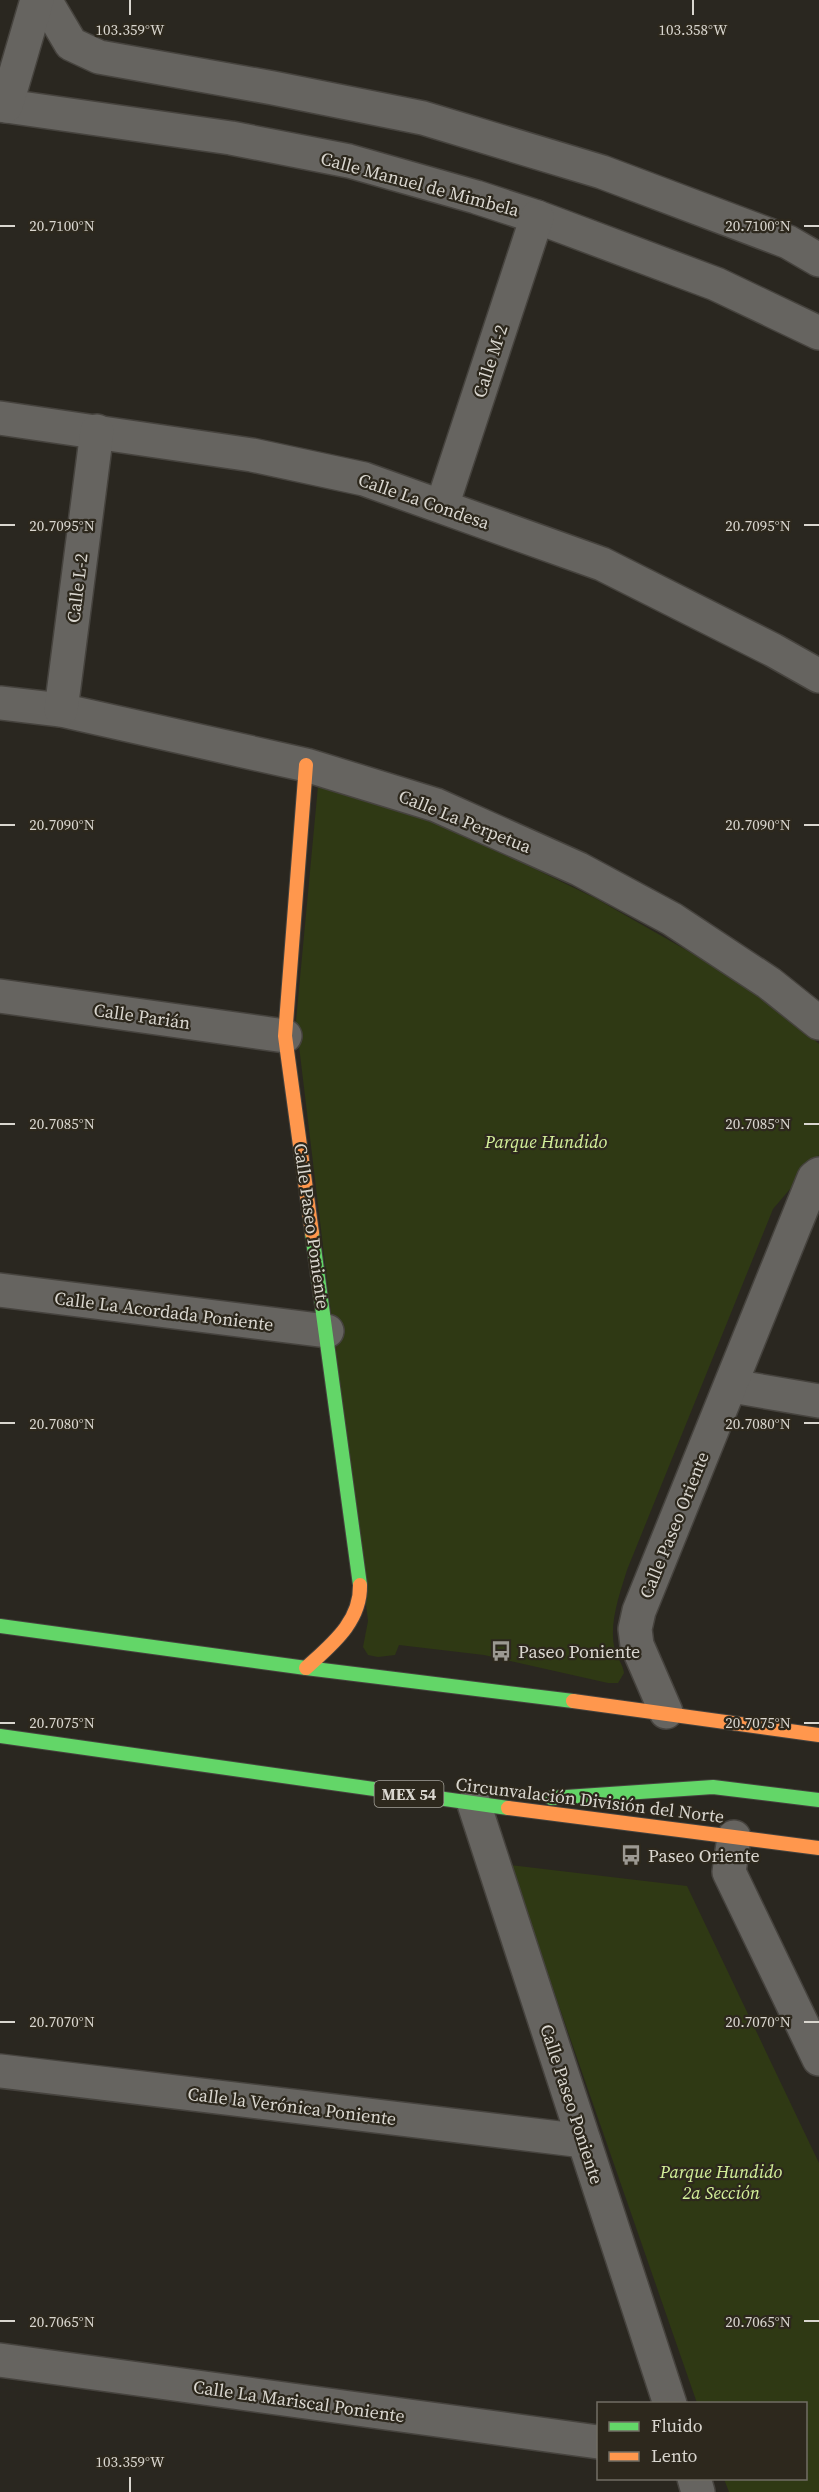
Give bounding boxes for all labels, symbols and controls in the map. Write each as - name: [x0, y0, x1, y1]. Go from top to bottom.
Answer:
- text: 103.359°W: [96, 19, 165, 40]
- text: 103.358°W: [659, 19, 728, 40]
- street label: Calle Manuel de Mimbela: [318, 145, 523, 223]
- text: 20.7100°N: [29, 215, 95, 236]
- text: 20.7100°N: [725, 215, 791, 236]
- street label: Calle M-2: [466, 321, 514, 401]
- street label: Calle La Condesa: [355, 467, 494, 535]
- text: 20.7095°N: [29, 515, 95, 536]
- text: 20.7095°N: [725, 515, 791, 536]
- street label: Calle L-2: [60, 552, 94, 624]
- street label: Calle La Perpetua: [395, 783, 536, 859]
- text: 20.7090°N: [29, 814, 95, 835]
- text: 20.7090°N: [725, 814, 791, 835]
- street label: Calle Parián: [92, 997, 192, 1035]
- text: 20.7085°N: [29, 1113, 95, 1134]
- text: 20.7085°N: [725, 1113, 791, 1134]
- park label: Parque Hundido: [484, 1129, 608, 1154]
- street label: Calle Paseo Poniente: [288, 1142, 336, 1310]
- street label: Calle La Acordada Poniente: [53, 1285, 275, 1337]
- text: 20.7080°N: [29, 1413, 95, 1434]
- text: 20.7080°N: [725, 1413, 791, 1434]
- street label: Calle Paseo Oriente: [633, 1448, 715, 1602]
- bus stop icon: Paseo Poniente: [489, 1639, 513, 1663]
- place label: Paseo Poniente: [518, 1639, 640, 1664]
- text: 20.7075°N: [29, 1712, 95, 1733]
- text: 20.7075°N: [725, 1712, 791, 1733]
- street label: Circunvalación División del Norte: [454, 1771, 726, 1829]
- road number: MEX 54: [374, 1781, 444, 1807]
- bus stop icon: Paseo Oriente: [619, 1843, 643, 1867]
- place label: Paseo Oriente: [648, 1843, 760, 1868]
- text: 20.7070°N: [29, 2011, 95, 2032]
- text: 20.7070°N: [725, 2011, 791, 2032]
- street label: Calle Paseo Poniente: [534, 2021, 610, 2187]
- street label: Calle la Verónica Poniente: [186, 2081, 398, 2131]
- park label: Parque Hundido 2a Sección: [659, 2159, 783, 2205]
- text: 20.7065°N: [29, 2311, 95, 2332]
- text: 20.7065°N: [725, 2311, 791, 2332]
- street label: Calle La Mariscal Poniente: [192, 2374, 406, 2428]
- legend: [597, 2402, 807, 2480]
- text: Fluido: [651, 2413, 703, 2438]
- text: Lento: [651, 2443, 698, 2468]
- text: 103.359°W: [96, 2451, 165, 2472]

